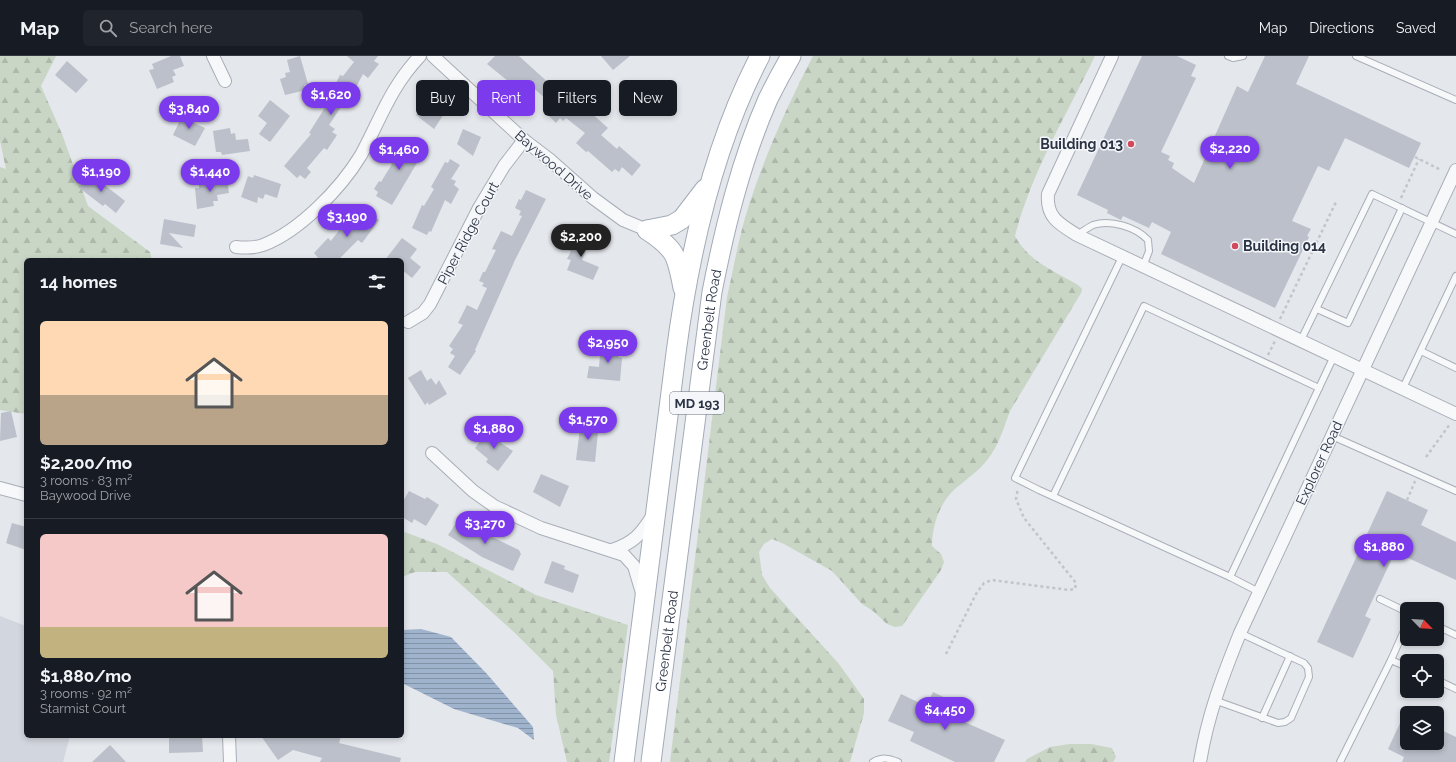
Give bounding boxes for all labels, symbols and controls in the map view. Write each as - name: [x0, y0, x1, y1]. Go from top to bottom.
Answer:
- search box: [83, 10, 363, 46]
- text: Map: [20, 17, 59, 39]
- icon: search: [97, 17, 119, 39]
- text: Search here: [129, 19, 213, 37]
- text: Map: [1259, 20, 1287, 36]
- text: Directions: [1309, 20, 1374, 36]
- text: Saved: [1396, 20, 1436, 36]
- chip: Buy: [416, 80, 469, 116]
- chip: Rent: [477, 80, 535, 116]
- chip: Filters: [543, 80, 611, 116]
- chip: New: [619, 80, 677, 116]
- pin: $1,620: [298, 82, 364, 116]
- text: $1,620: [311, 87, 351, 102]
- pin: $3,840: [156, 96, 222, 130]
- text: $3,840: [168, 101, 210, 116]
- street label: Baywood Drive: [512, 127, 596, 203]
- place label: Building 013: [1040, 136, 1123, 152]
- pin: $2,220: [1197, 136, 1263, 170]
- pin: $1,460: [366, 137, 432, 171]
- marker: Building 013: [1126, 139, 1136, 149]
- text: $2,220: [1209, 141, 1251, 156]
- text: $1,460: [379, 142, 419, 157]
- pin: $1,190: [68, 159, 134, 193]
- pin: $1,440: [177, 159, 243, 193]
- text: $1,190: [81, 164, 121, 179]
- text: $1,440: [190, 164, 230, 179]
- street label: Piper Ridge Court: [434, 179, 502, 287]
- pin: $3,190: [314, 204, 380, 238]
- text: $3,190: [327, 209, 367, 224]
- pin: $2,200: [548, 224, 614, 258]
- text: $2,200: [560, 229, 602, 244]
- place label: Building 014: [1243, 238, 1326, 254]
- marker: Building 014: [1230, 241, 1240, 251]
- street label: Greenbelt Road: [694, 268, 724, 371]
- icon: filters: [366, 271, 388, 293]
- text: 14 homes: [40, 272, 117, 292]
- pin: $2,950: [575, 330, 641, 364]
- text: $2,950: [587, 335, 629, 350]
- icon: home: [178, 347, 250, 419]
- road number: MD 193: [670, 392, 724, 414]
- pin: $1,570: [555, 407, 621, 441]
- text: $1,570: [568, 412, 608, 427]
- pin: $1,880: [461, 416, 527, 450]
- street label: Explorer Road: [1293, 418, 1345, 508]
- text: $1,880: [473, 421, 515, 436]
- text: $2,200/mo: [40, 453, 132, 473]
- text: 3 rooms · 83 m²: [40, 473, 132, 488]
- text: Baywood Drive: [40, 488, 131, 503]
- pin: $3,270: [452, 511, 518, 545]
- text: $3,270: [464, 516, 506, 531]
- pin: $1,880: [1351, 534, 1417, 568]
- text: $1,880: [1363, 539, 1405, 554]
- icon: home: [178, 560, 250, 632]
- street label: Greenbelt Road: [652, 589, 681, 693]
- north arrow: [1400, 602, 1444, 646]
- map controls: [1400, 602, 1444, 750]
- button: locate: [1400, 654, 1444, 698]
- text: $1,880/mo: [40, 666, 131, 686]
- text: 3 rooms · 92 m²: [40, 686, 132, 701]
- pin: $4,450: [912, 697, 978, 731]
- text: Starmist Court: [40, 701, 126, 716]
- text: $4,450: [924, 702, 966, 717]
- button: layers: [1400, 706, 1444, 750]

